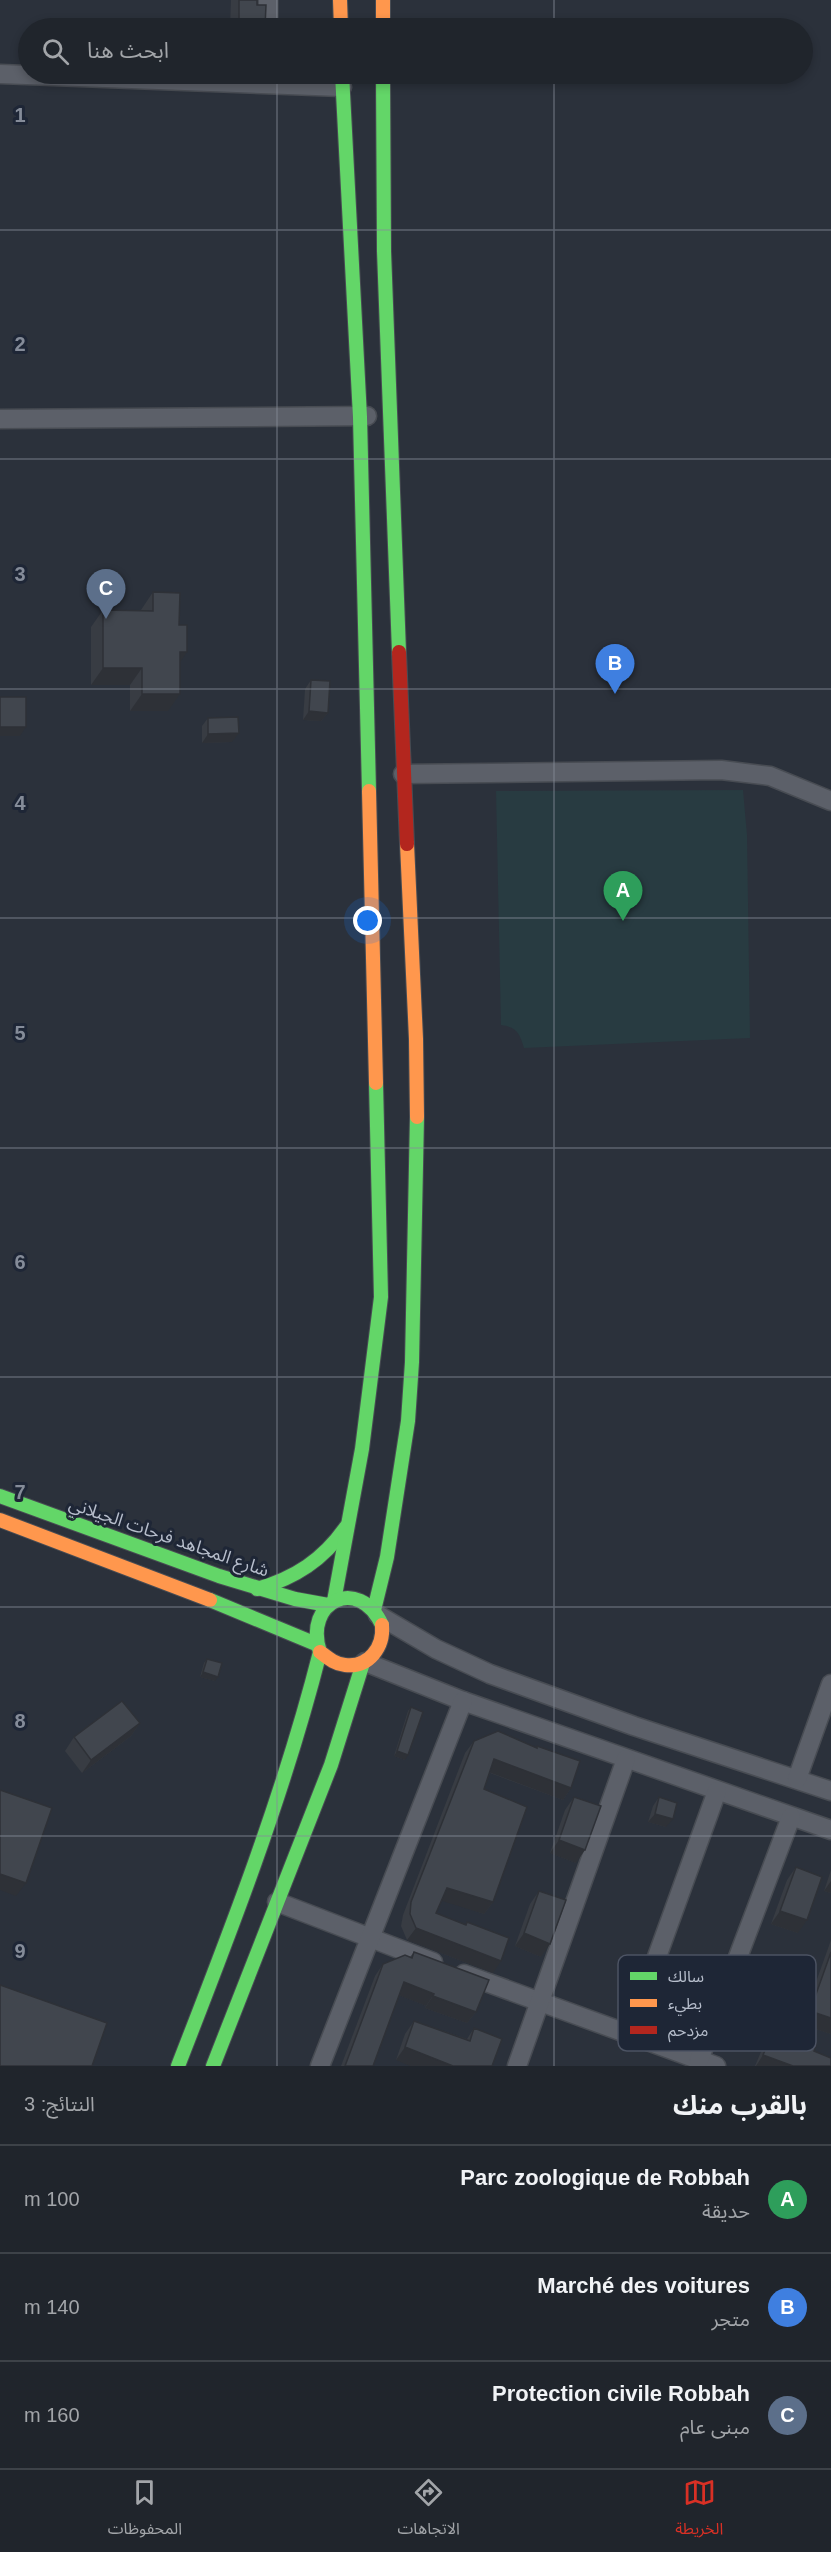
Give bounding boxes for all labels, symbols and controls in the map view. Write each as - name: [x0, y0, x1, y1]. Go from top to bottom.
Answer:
- search box: [18, 18, 813, 84]
- icon: search: [39, 35, 72, 68]
- text: ابحث هنا: [87, 38, 169, 63]
- text: 1: [14, 104, 26, 126]
- text: 2: [14, 333, 26, 355]
- text: 3: [14, 563, 26, 585]
- pin: C: [86, 570, 126, 619]
- pin: B: [596, 644, 634, 694]
- text: 4: [14, 792, 26, 814]
- pin: A: [604, 872, 642, 921]
- your location: [353, 906, 382, 935]
- text: 5: [14, 1022, 26, 1044]
- text: 6: [14, 1251, 26, 1273]
- text: 7: [14, 1481, 26, 1503]
- street label: شارع المجاهد فرحات الجيلاني: [65, 1493, 272, 1584]
- text: 8: [14, 1710, 26, 1732]
- text: 9: [14, 1940, 26, 1962]
- legend: [618, 1955, 816, 2051]
- text: سالك: [668, 1968, 704, 1985]
- text: بطيء: [668, 1995, 702, 2016]
- text: مزدحم: [668, 2022, 708, 2043]
- text: بالقرب منك: [673, 2090, 807, 2120]
- text: النتائج: 3: [24, 2093, 95, 2115]
- text: Parc zoologique de Robbah: [460, 2165, 750, 2190]
- text: 100 m: [24, 2188, 80, 2210]
- text: A: [780, 2188, 795, 2210]
- text: حديقة: [702, 2200, 750, 2222]
- text: Marché des voitures: [537, 2273, 750, 2298]
- text: 140 m: [24, 2296, 80, 2318]
- text: B: [780, 2296, 795, 2318]
- text: متجر: [711, 2308, 750, 2330]
- text: Protection civile Robbah: [492, 2381, 750, 2406]
- text: 160 m: [24, 2404, 80, 2426]
- text: C: [780, 2404, 795, 2426]
- text: مبنى عام: [680, 2416, 750, 2438]
- tab: المحفوظات: [108, 2476, 182, 2546]
- tab: الاتجاهات: [397, 2476, 460, 2546]
- tab: الخريطة: [675, 2476, 723, 2546]

